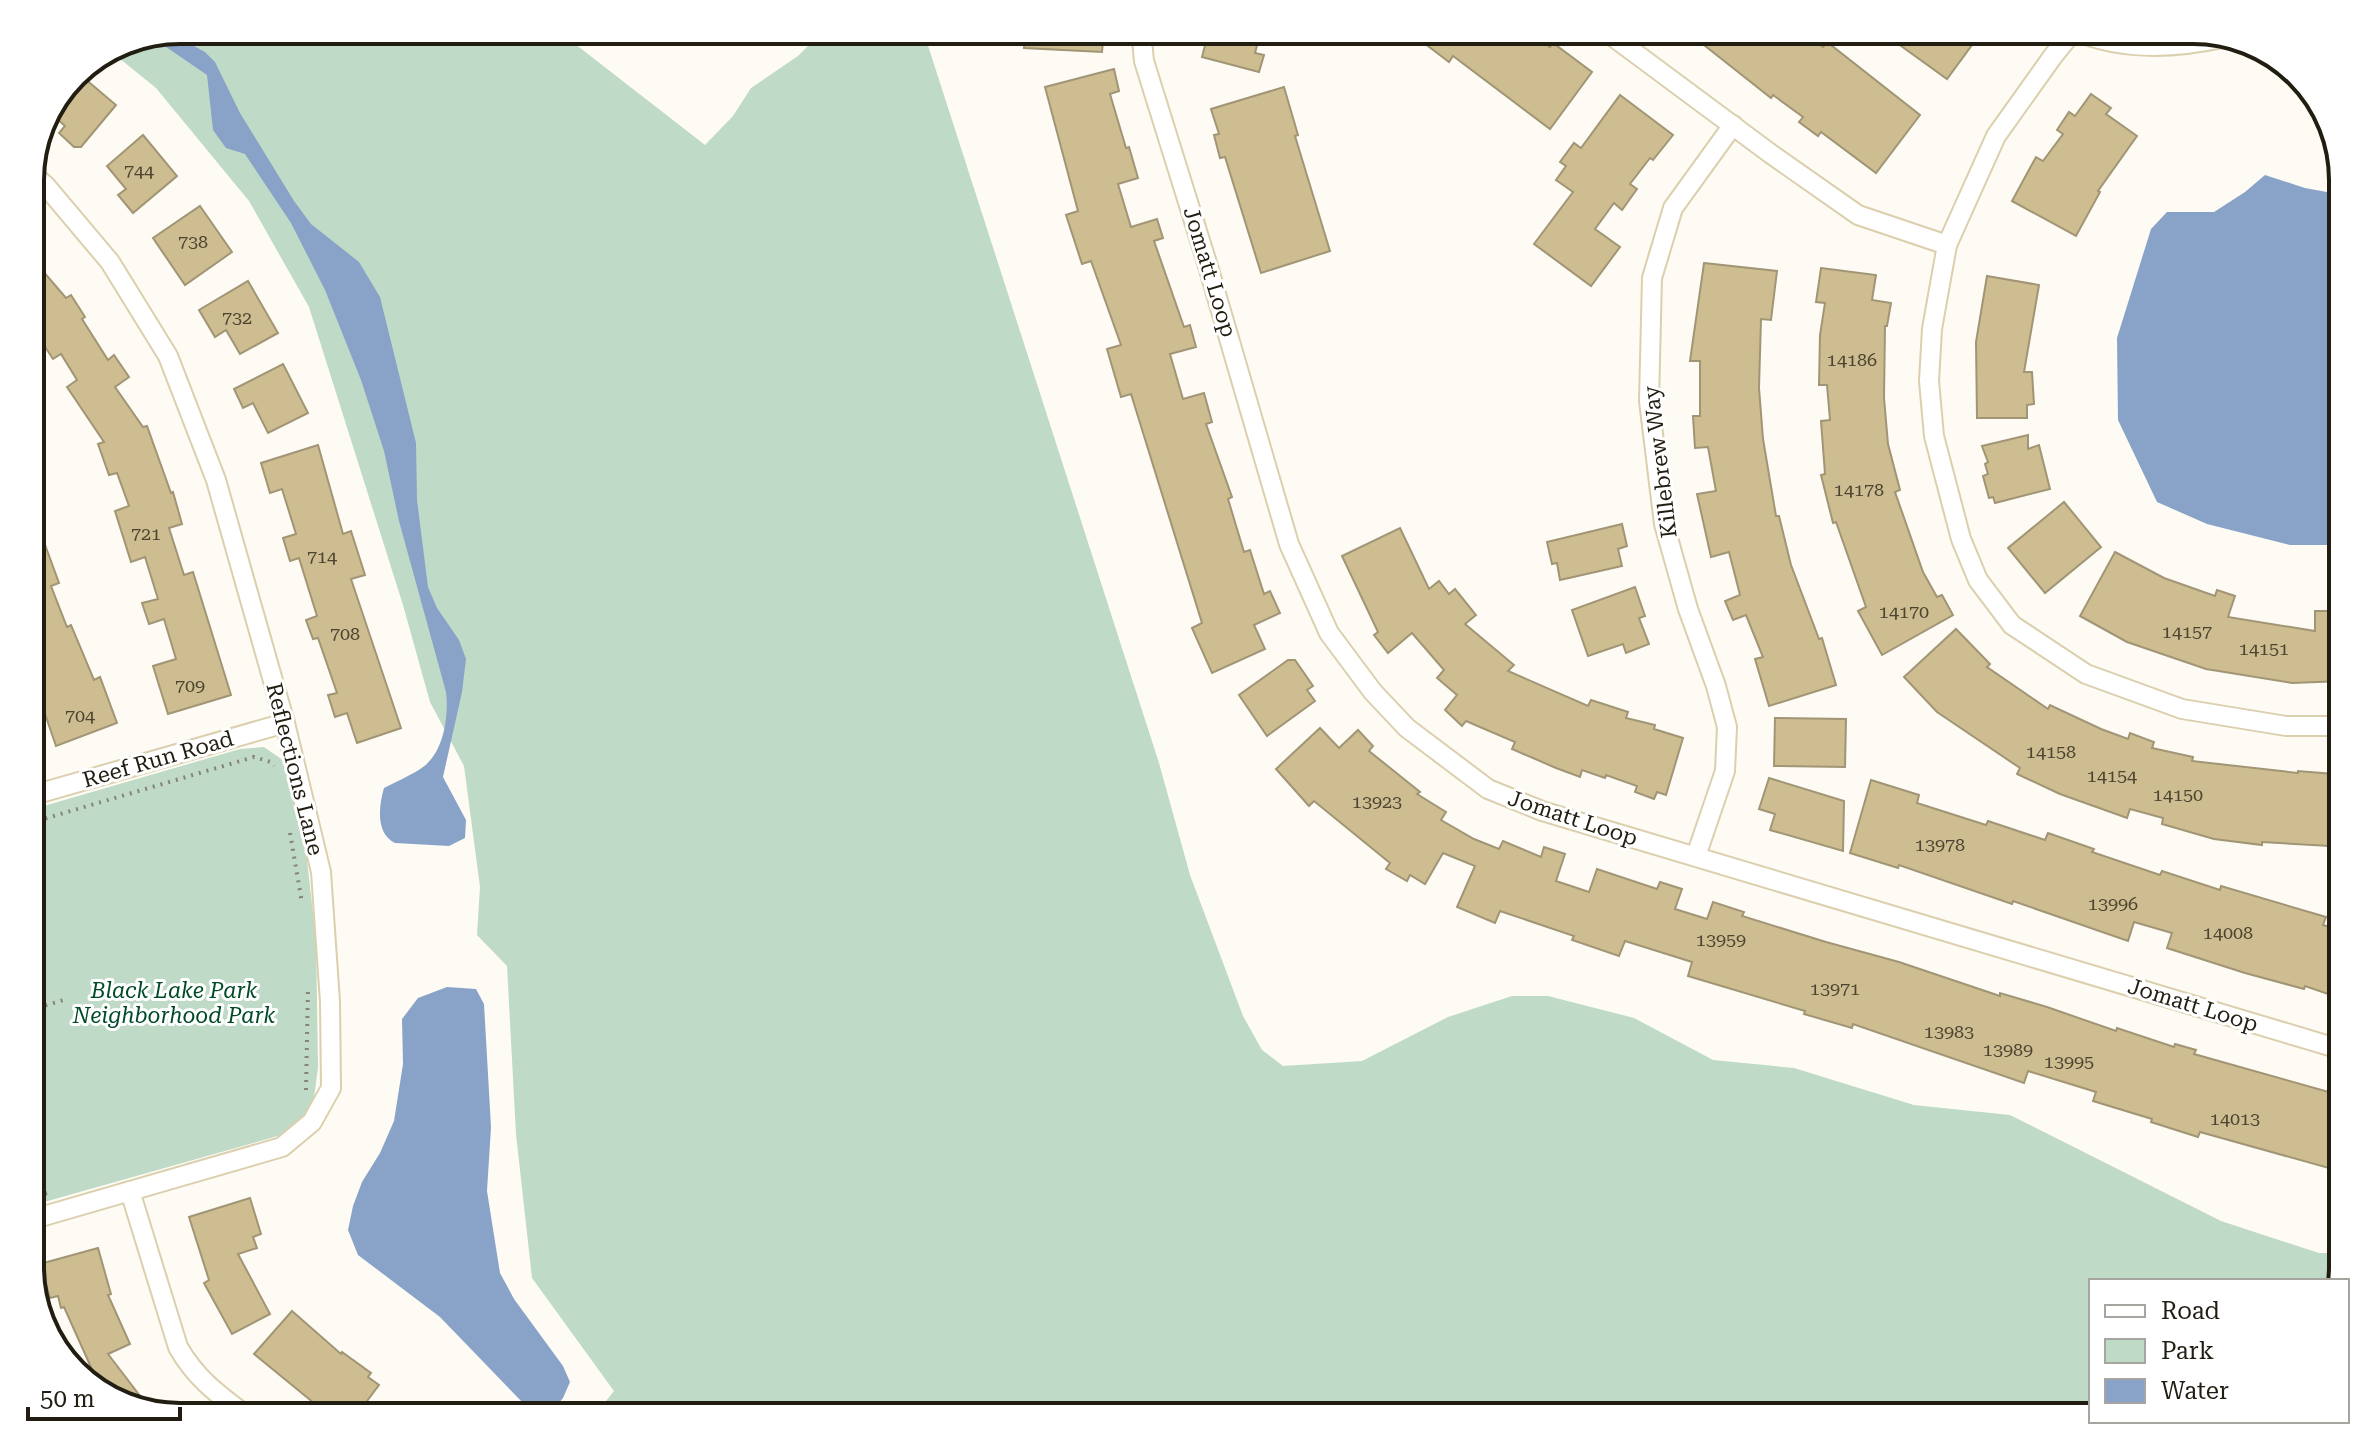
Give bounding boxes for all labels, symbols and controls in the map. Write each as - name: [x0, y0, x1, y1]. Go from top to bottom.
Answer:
- house number: 744: [124, 160, 154, 181]
- street label: Jomatt Loop: [1178, 204, 1242, 340]
- house number: 738: [178, 231, 208, 252]
- house number: 732: [222, 307, 252, 328]
- house number: 14186: [1827, 349, 1877, 370]
- street label: Killebrew Way: [1638, 385, 1682, 539]
- house number: 14178: [1834, 479, 1884, 500]
- house number: 721: [131, 523, 161, 544]
- house number: 714: [307, 546, 337, 567]
- house number: 14170: [1879, 601, 1929, 622]
- house number: 14157: [2162, 621, 2212, 642]
- house number: 708: [330, 623, 360, 644]
- house number: 14151: [2239, 638, 2289, 659]
- house number: 709: [175, 675, 205, 696]
- street label: Reflections Lane: [261, 680, 329, 858]
- house number: 704: [65, 705, 95, 726]
- street label: Reef Run Road: [80, 726, 236, 792]
- house number: 14158: [2026, 741, 2076, 762]
- house number: 14154: [2087, 765, 2137, 786]
- house number: 14150: [2153, 784, 2203, 805]
- street label: Jomatt Loop: [1505, 785, 1641, 851]
- house number: 13923: [1352, 791, 1402, 812]
- house number: 13978: [1915, 834, 1965, 855]
- house number: 13996: [2088, 893, 2138, 914]
- house number: 14008: [2203, 922, 2253, 943]
- house number: 13959: [1696, 929, 1746, 950]
- street label: Jomatt Loop: [2125, 973, 2261, 1037]
- park label: Black Lake Park Neighborhood Park: [72, 978, 275, 1028]
- house number: 13971: [1810, 978, 1860, 999]
- house number: 13983: [1924, 1021, 1974, 1042]
- house number: 13989: [1983, 1039, 2033, 1060]
- house number: 13995: [2044, 1051, 2094, 1072]
- house number: 14013: [2210, 1108, 2260, 1129]
- legend: [2089, 1279, 2349, 1423]
- text: Road: [2161, 1297, 2220, 1325]
- text: Park: [2161, 1337, 2214, 1365]
- scale bar: [28, 1371, 180, 1421]
- text: Water: [2161, 1377, 2229, 1405]
- text: 50 m: [40, 1385, 95, 1413]

